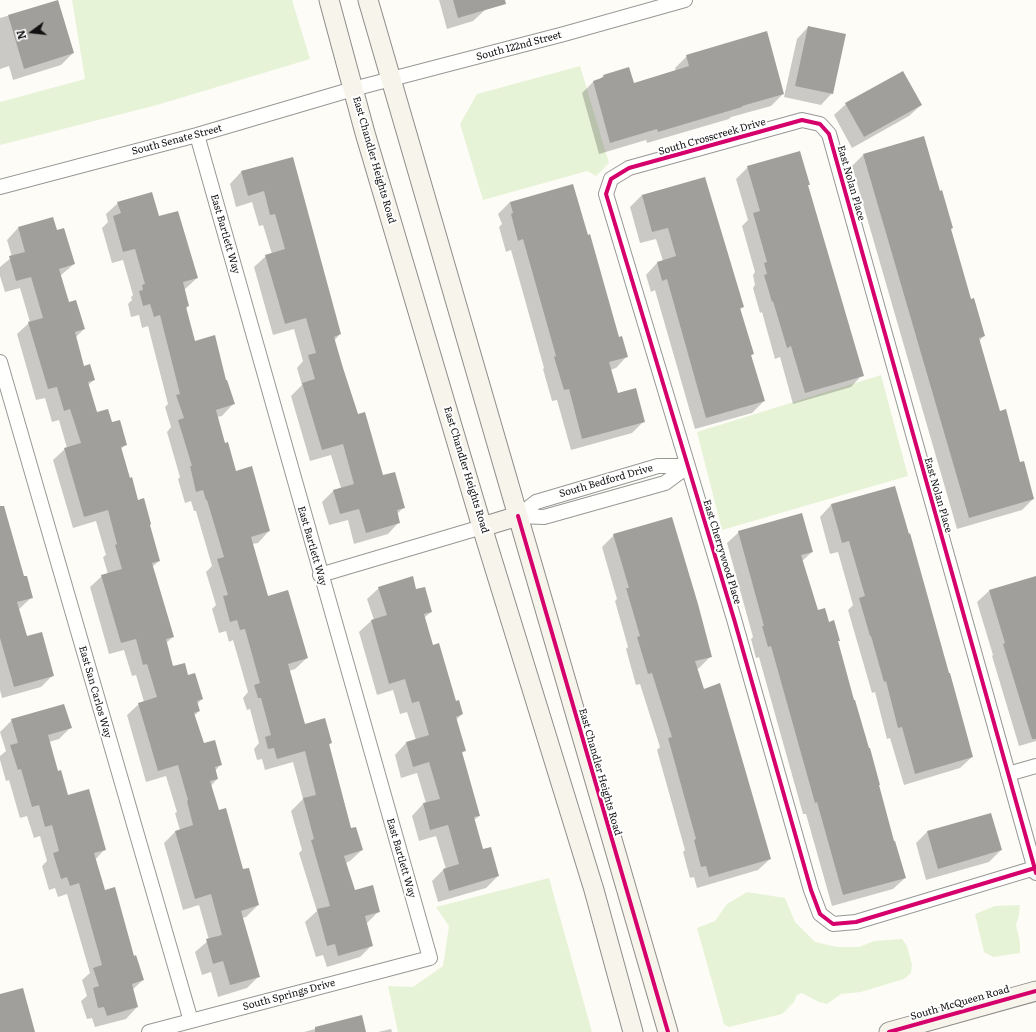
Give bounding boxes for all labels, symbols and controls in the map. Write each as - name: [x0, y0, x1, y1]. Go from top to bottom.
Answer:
- north arrow: [12, 12, 52, 52]
- text: N: [11, 29, 29, 42]
- street label: South 122nd Street: [475, 29, 563, 63]
- street label: East Chandler Heights Road: [350, 95, 398, 225]
- street label: South Crosscreek Drive: [657, 116, 767, 158]
- street label: South Senate Street: [130, 122, 224, 158]
- street label: East Nolan Place: [835, 144, 867, 222]
- street label: East Bartlett Way: [208, 193, 242, 275]
- street label: East Chandler Heights Road: [441, 405, 491, 535]
- street label: East Nolan Place: [922, 456, 954, 534]
- street label: South Bedford Drive: [558, 462, 654, 500]
- street label: East Cherrywood Place: [700, 498, 744, 606]
- street label: East Bartlett Way: [295, 505, 329, 587]
- street label: East San Carlos Way: [76, 644, 114, 740]
- street label: East Chandler Heights Road: [576, 707, 624, 837]
- street label: East Bartlett Way: [384, 817, 418, 899]
- street label: South Springs Drive: [241, 977, 337, 1013]
- street label: South McQueen Road: [909, 983, 1011, 1023]

